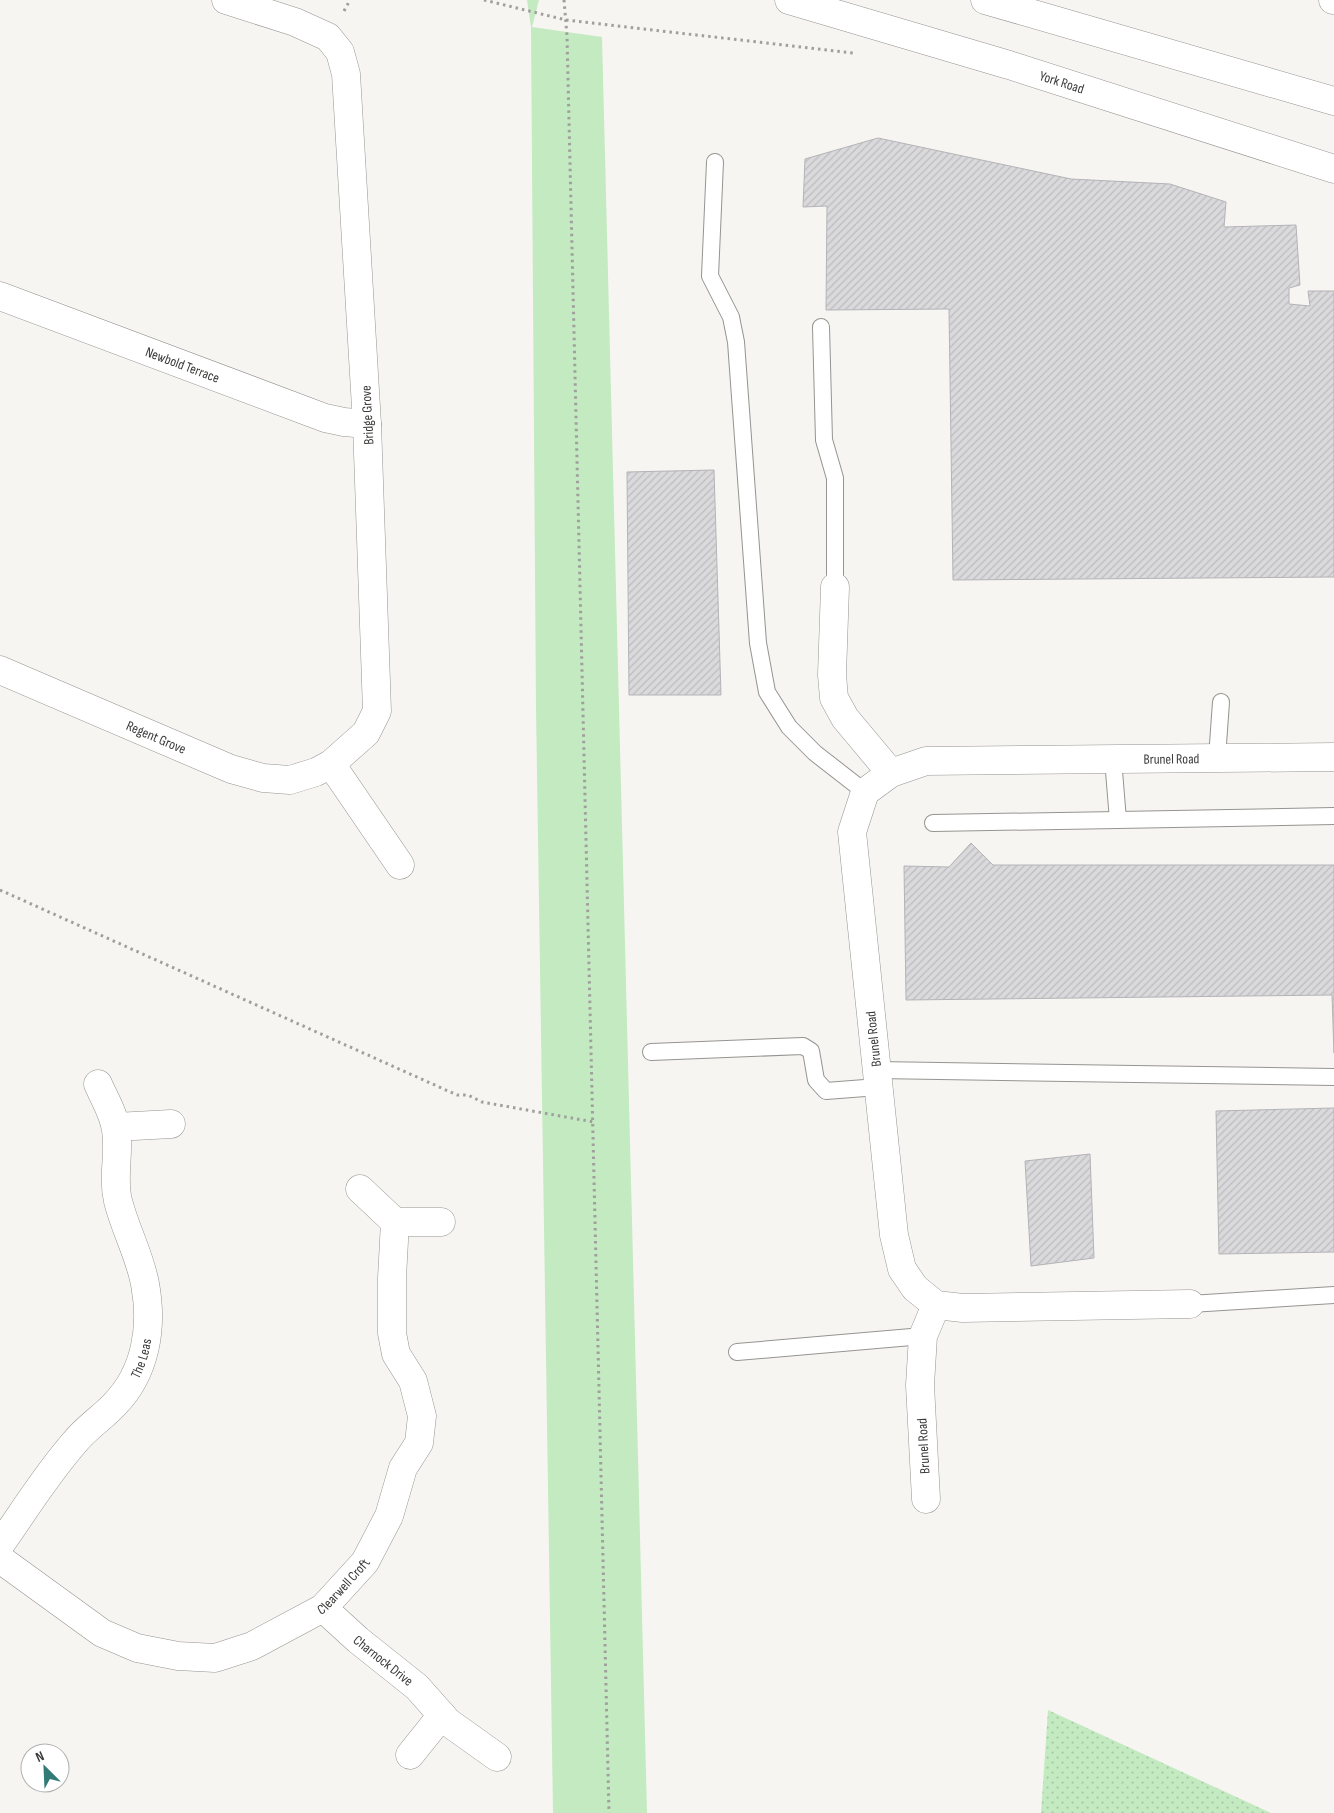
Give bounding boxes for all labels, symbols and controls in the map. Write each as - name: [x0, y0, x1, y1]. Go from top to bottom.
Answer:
- street label: York Road: [1037, 67, 1086, 98]
- street label: Newbold Terrace: [143, 343, 222, 387]
- street label: Bridge Grove: [357, 385, 378, 445]
- street label: Regent Grove: [124, 717, 188, 758]
- street label: Brunel Road: [1143, 750, 1200, 768]
- street label: Brunel Road: [862, 1010, 885, 1068]
- street label: The Leas: [127, 1337, 155, 1381]
- street label: Brunel Road: [914, 1417, 933, 1474]
- street label: Clearwell Croft: [314, 1556, 374, 1619]
- street label: Charnock Drive: [350, 1632, 417, 1690]
- north arrow: [20, 1743, 70, 1793]
- text: N: [33, 1747, 47, 1766]

